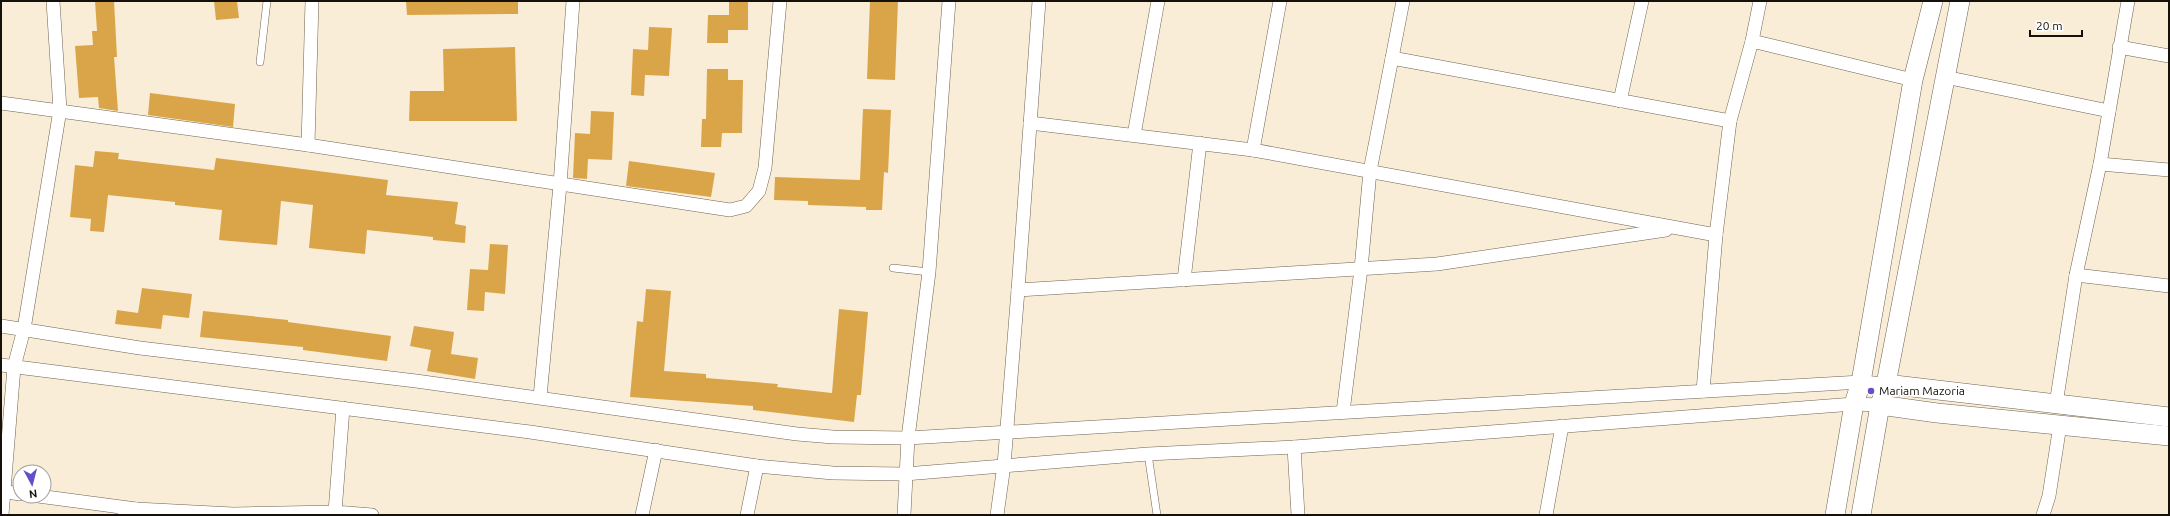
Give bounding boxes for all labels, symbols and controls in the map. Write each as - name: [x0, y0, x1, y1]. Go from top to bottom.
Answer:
- scale bar: [2030, 12, 2082, 38]
- text: 20 m: [2036, 19, 2063, 32]
- place label: Mariam Mazoria: [1879, 384, 1965, 397]
- marker: Mariam Mazoria: [1866, 386, 1876, 396]
- north arrow: [12, 464, 52, 504]
- text: N: [28, 487, 38, 500]

